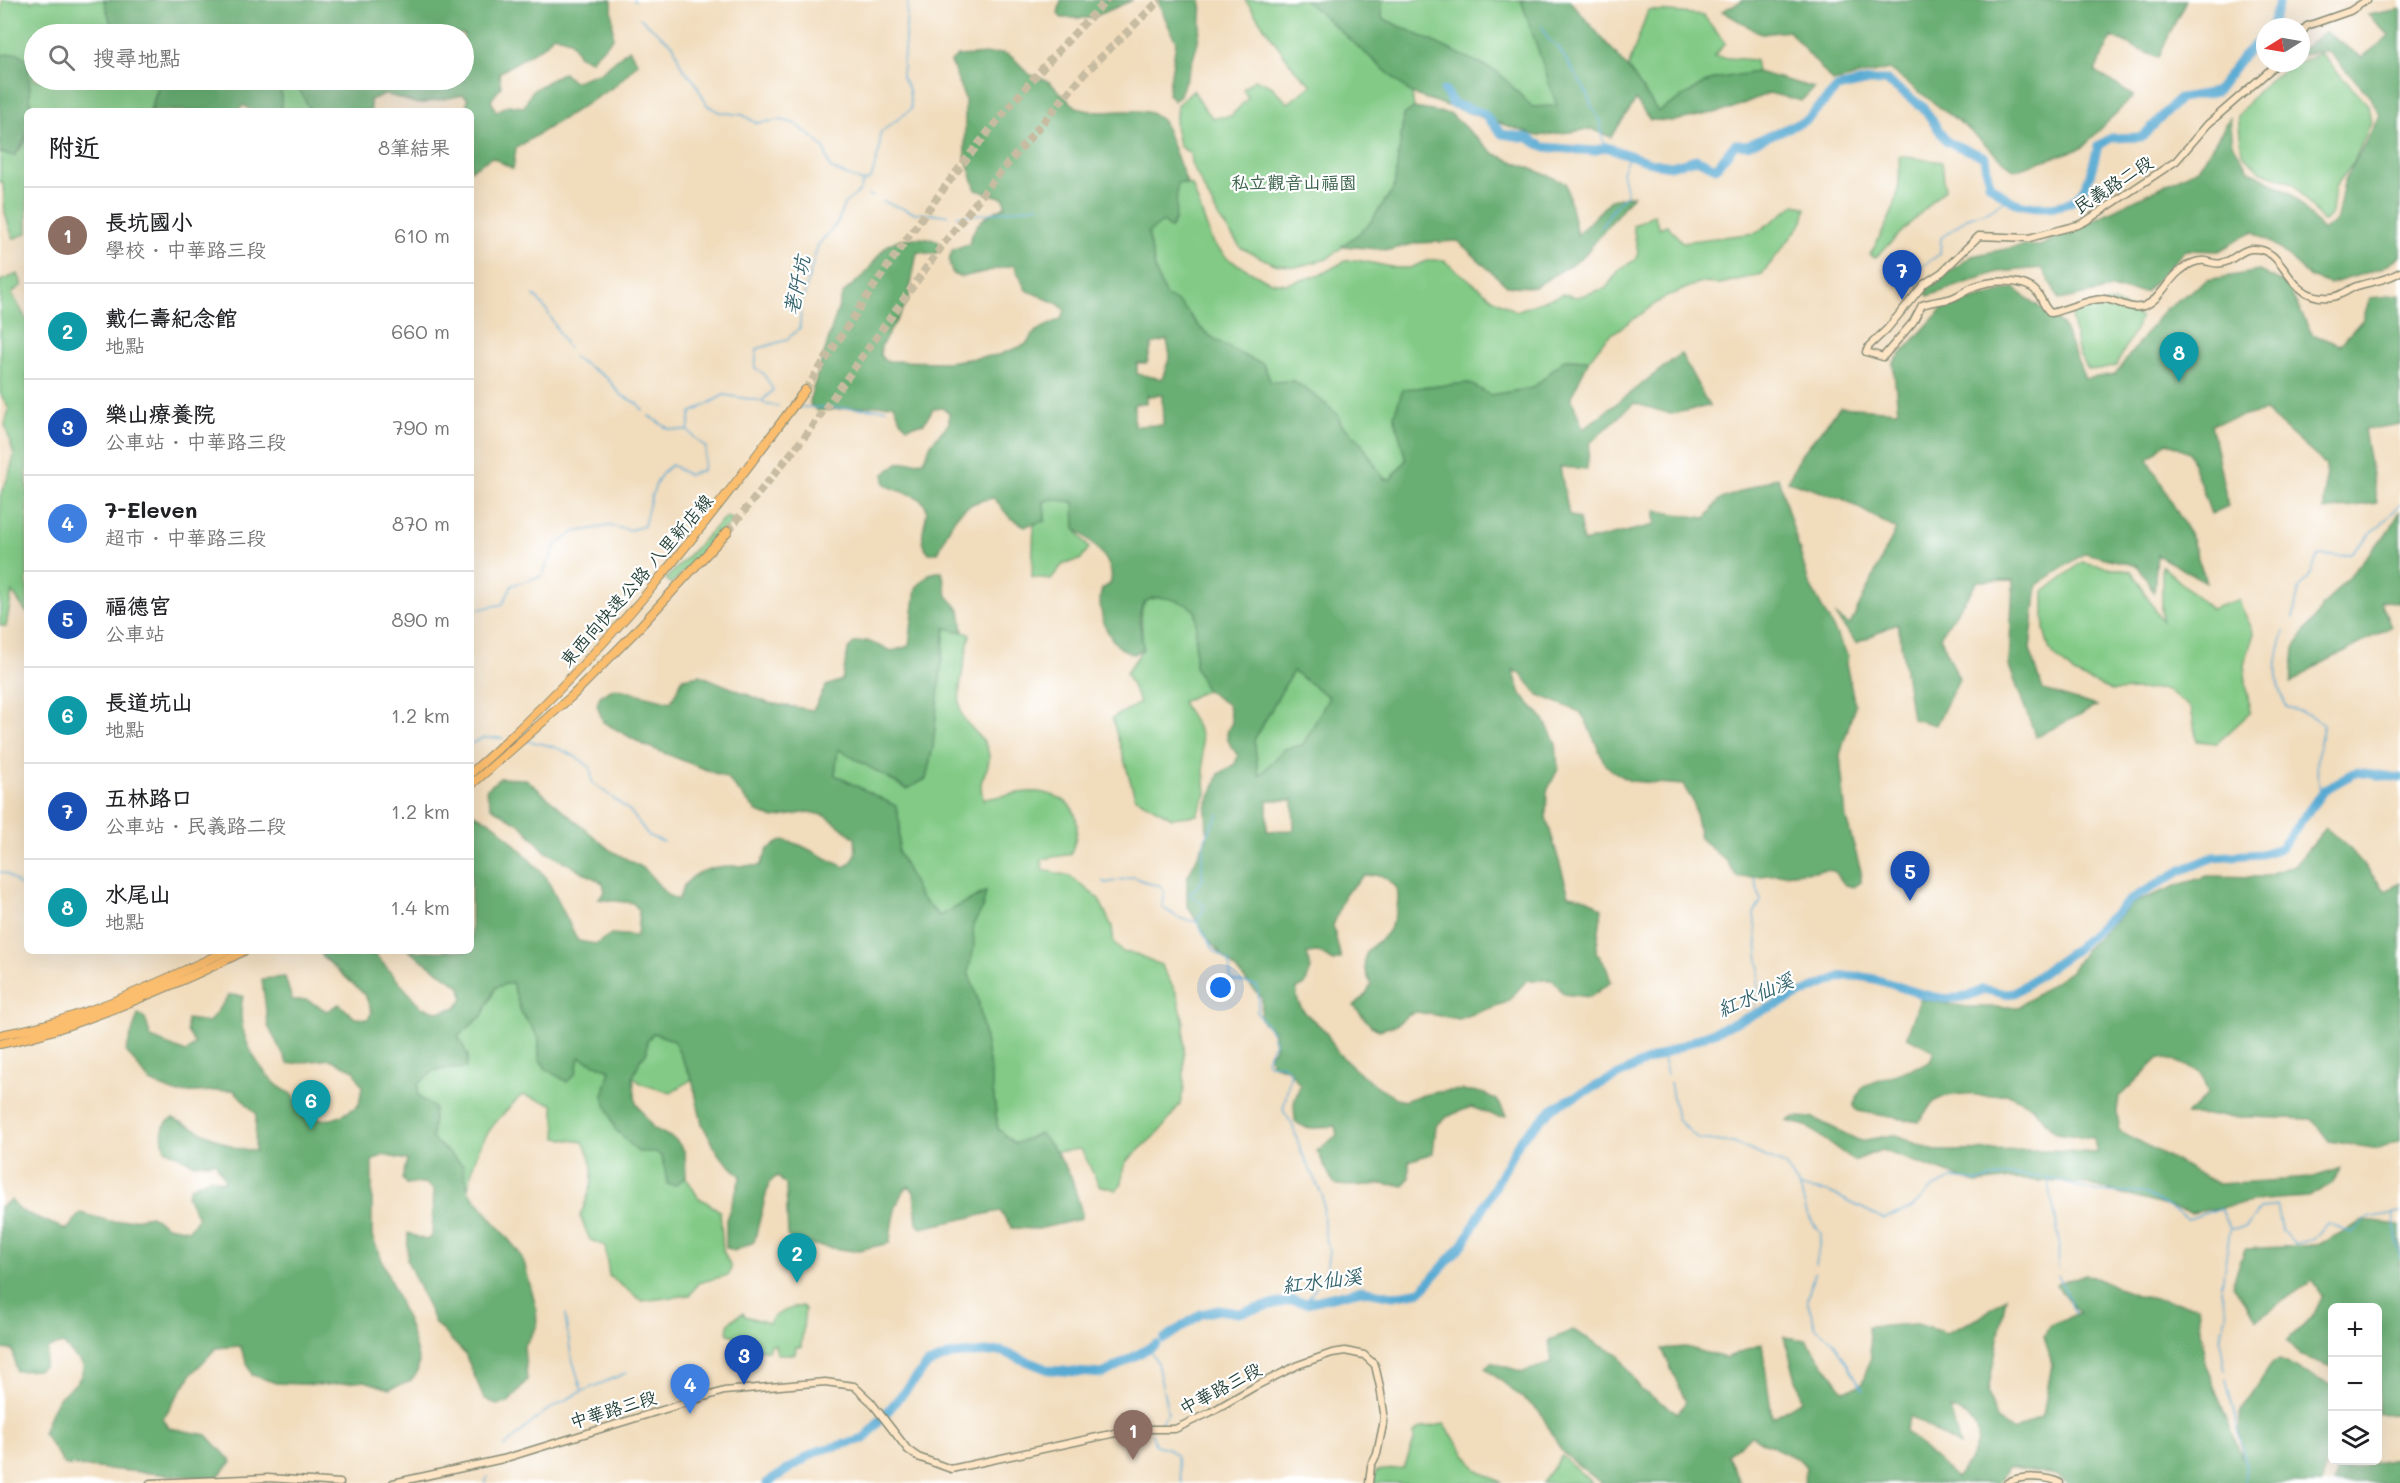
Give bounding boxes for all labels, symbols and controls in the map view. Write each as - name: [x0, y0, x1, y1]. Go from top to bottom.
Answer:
- north arrow: [2256, 18, 2310, 72]
- search box: [24, 24, 474, 90]
- icon: search: [45, 41, 78, 74]
- text: 搜尋地點: [93, 43, 181, 72]
- text: 附近: [48, 130, 100, 164]
- text: 8筆結果: [378, 134, 450, 160]
- street label: 民義路二段: [2069, 149, 2157, 219]
- park label: 私立觀音山福園: [1231, 170, 1357, 194]
- text: 長坑國小: [105, 207, 193, 236]
- text: 1: [63, 222, 72, 248]
- text: 610 m: [394, 222, 450, 248]
- text: 學校 · 中華路三段: [105, 236, 267, 262]
- pin: 7: [1882, 250, 1922, 300]
- water label: 荖阡坑: [777, 251, 815, 317]
- text: 戴仁壽紀念館: [105, 303, 237, 332]
- text: 2: [62, 318, 73, 344]
- text: 660 m: [391, 318, 450, 344]
- text: 地點: [105, 332, 145, 358]
- pin: 8: [2160, 332, 2198, 382]
- text: 樂山療養院: [105, 399, 215, 428]
- text: 3: [62, 414, 74, 440]
- text: 790 m: [392, 414, 450, 440]
- text: 公車站 · 中華路三段: [105, 428, 287, 454]
- street label: 東西向快速公路 八里新店線: [554, 488, 718, 672]
- text: 7-Eleven: [105, 495, 197, 524]
- text: 4: [61, 510, 74, 536]
- text: 870 m: [392, 510, 450, 536]
- text: 超市 · 中華路三段: [105, 524, 267, 550]
- text: 福德宮: [105, 591, 171, 620]
- text: 5: [62, 606, 73, 632]
- text: 890 m: [391, 606, 450, 632]
- text: 公車站: [105, 620, 165, 646]
- text: 長道坑山: [105, 687, 193, 716]
- text: 6: [61, 702, 74, 728]
- text: 1.2 km: [391, 702, 450, 728]
- text: 地點: [105, 716, 145, 742]
- text: 五林路口: [105, 783, 193, 812]
- text: 7: [62, 798, 73, 824]
- text: 1.2 km: [391, 798, 450, 824]
- text: 公車站 · 民義路二段: [105, 812, 287, 838]
- pin: 5: [1890, 852, 1930, 901]
- text: 水尾山: [105, 879, 171, 908]
- text: 8: [61, 894, 74, 920]
- text: 1.4 km: [390, 894, 450, 920]
- text: 地點: [105, 908, 145, 934]
- water label: 紅水仙溪: [1713, 966, 1798, 1022]
- your location: [1206, 973, 1235, 1002]
- pin: 6: [292, 1080, 330, 1130]
- pin: 2: [778, 1234, 816, 1283]
- water label: 紅水仙溪: [1281, 1262, 1364, 1298]
- map controls: [2328, 1303, 2382, 1465]
- button: +: [2328, 1303, 2382, 1357]
- pin: 3: [724, 1336, 764, 1385]
- street label: 中華路三段: [1175, 1356, 1265, 1420]
- button: −: [2328, 1357, 2382, 1411]
- pin: 4: [670, 1364, 710, 1414]
- street label: 中華路三段: [566, 1384, 660, 1434]
- pin: 1: [1114, 1410, 1152, 1460]
- button: layers: [2328, 1411, 2382, 1465]

